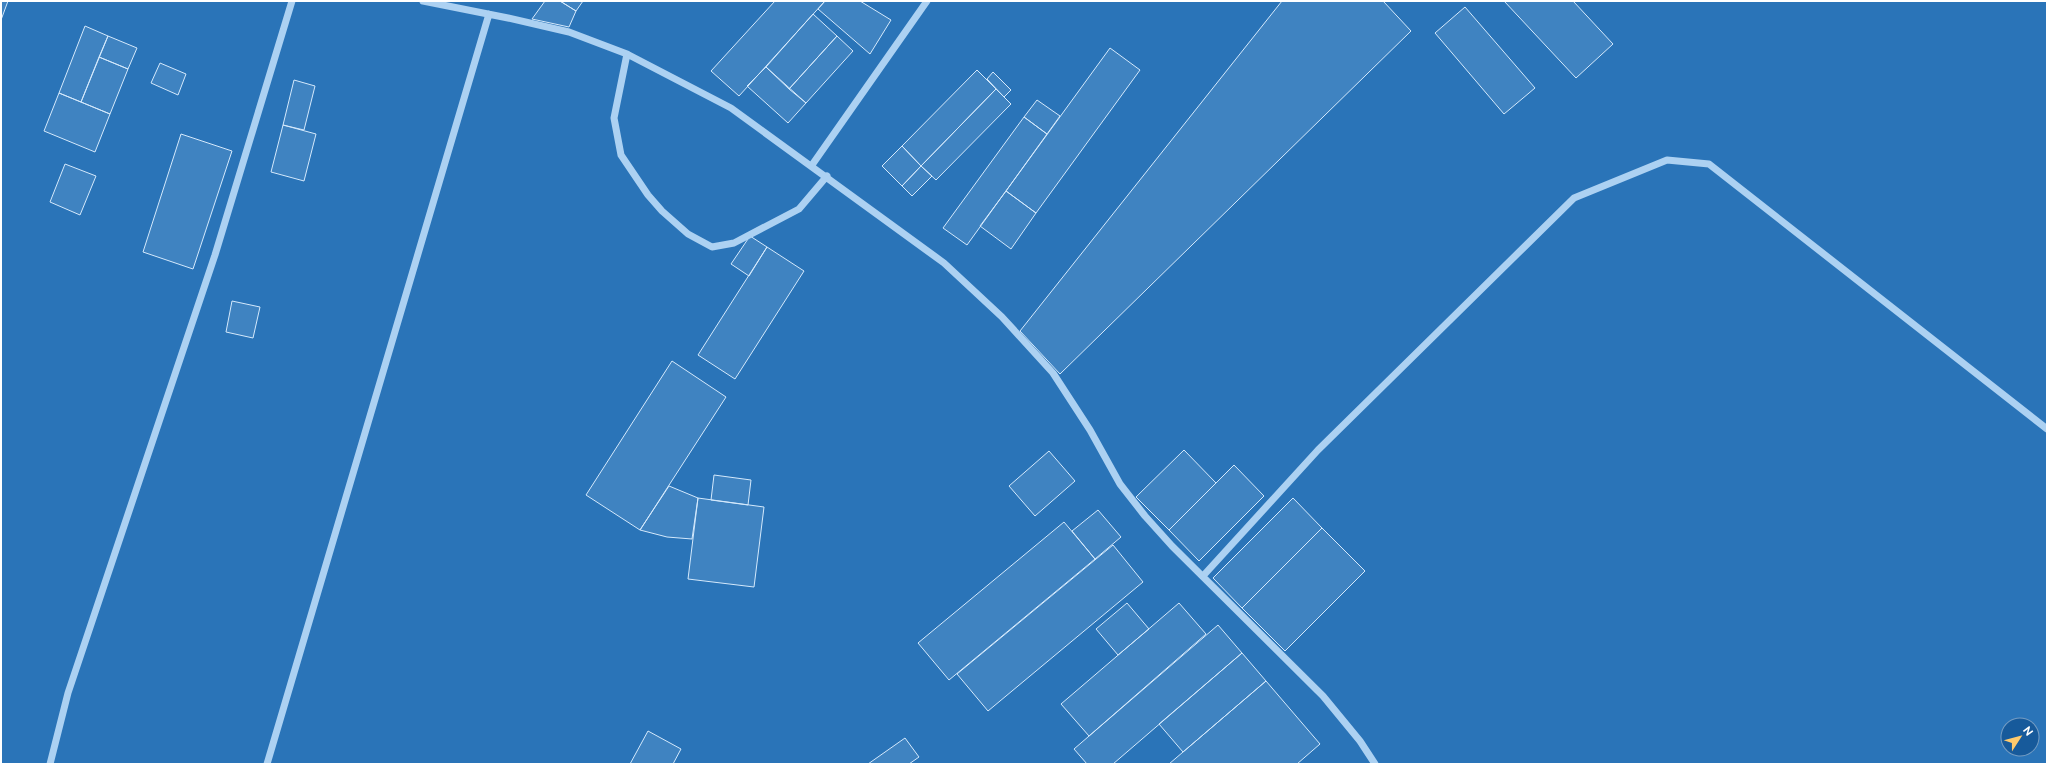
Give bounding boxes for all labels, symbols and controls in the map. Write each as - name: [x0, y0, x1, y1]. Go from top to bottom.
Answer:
- north arrow: [2000, 717, 2040, 757]
- text: N: [2020, 724, 2035, 739]

